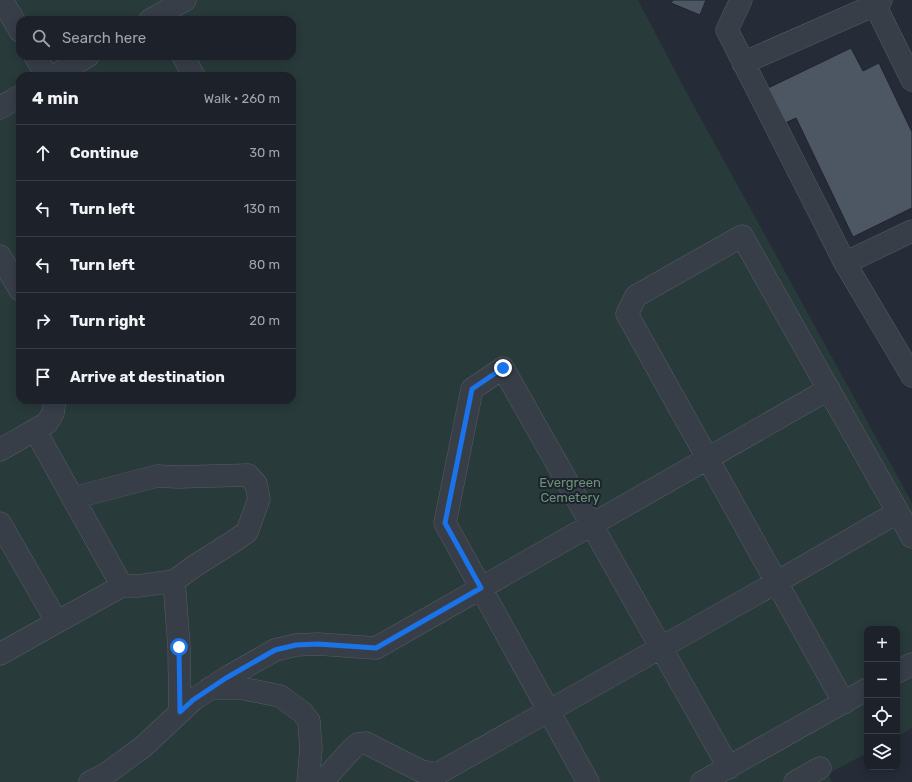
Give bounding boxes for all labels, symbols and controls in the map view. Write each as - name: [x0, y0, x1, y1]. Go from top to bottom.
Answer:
- search box: [16, 16, 296, 60]
- icon: search: [30, 27, 52, 49]
- text: Search here: [62, 29, 146, 47]
- text: 4 min: [32, 88, 79, 108]
- text: Walk · 260 m: [204, 91, 280, 106]
- icon: ahead: [32, 142, 54, 164]
- text: Continue: [70, 144, 139, 162]
- text: 30 m: [249, 145, 280, 160]
- icon: left: [32, 198, 54, 220]
- text: Turn left: [70, 200, 135, 218]
- text: 130 m: [244, 201, 280, 216]
- icon: left: [32, 254, 54, 276]
- text: Turn left: [70, 256, 135, 274]
- text: 80 m: [249, 257, 280, 272]
- icon: right: [32, 310, 54, 332]
- text: Turn right: [70, 312, 145, 330]
- text: 20 m: [249, 313, 280, 328]
- route end: [494, 359, 512, 377]
- icon: arrive: [32, 366, 54, 388]
- text: Arrive at destination: [70, 368, 225, 386]
- park label: Evergreen Cemetery: [539, 475, 601, 505]
- map controls: [864, 626, 900, 770]
- button: +: [864, 626, 900, 662]
- route start: [170, 638, 188, 656]
- button: −: [864, 662, 900, 698]
- button: locate: [864, 698, 900, 734]
- button: layers: [864, 734, 900, 770]

